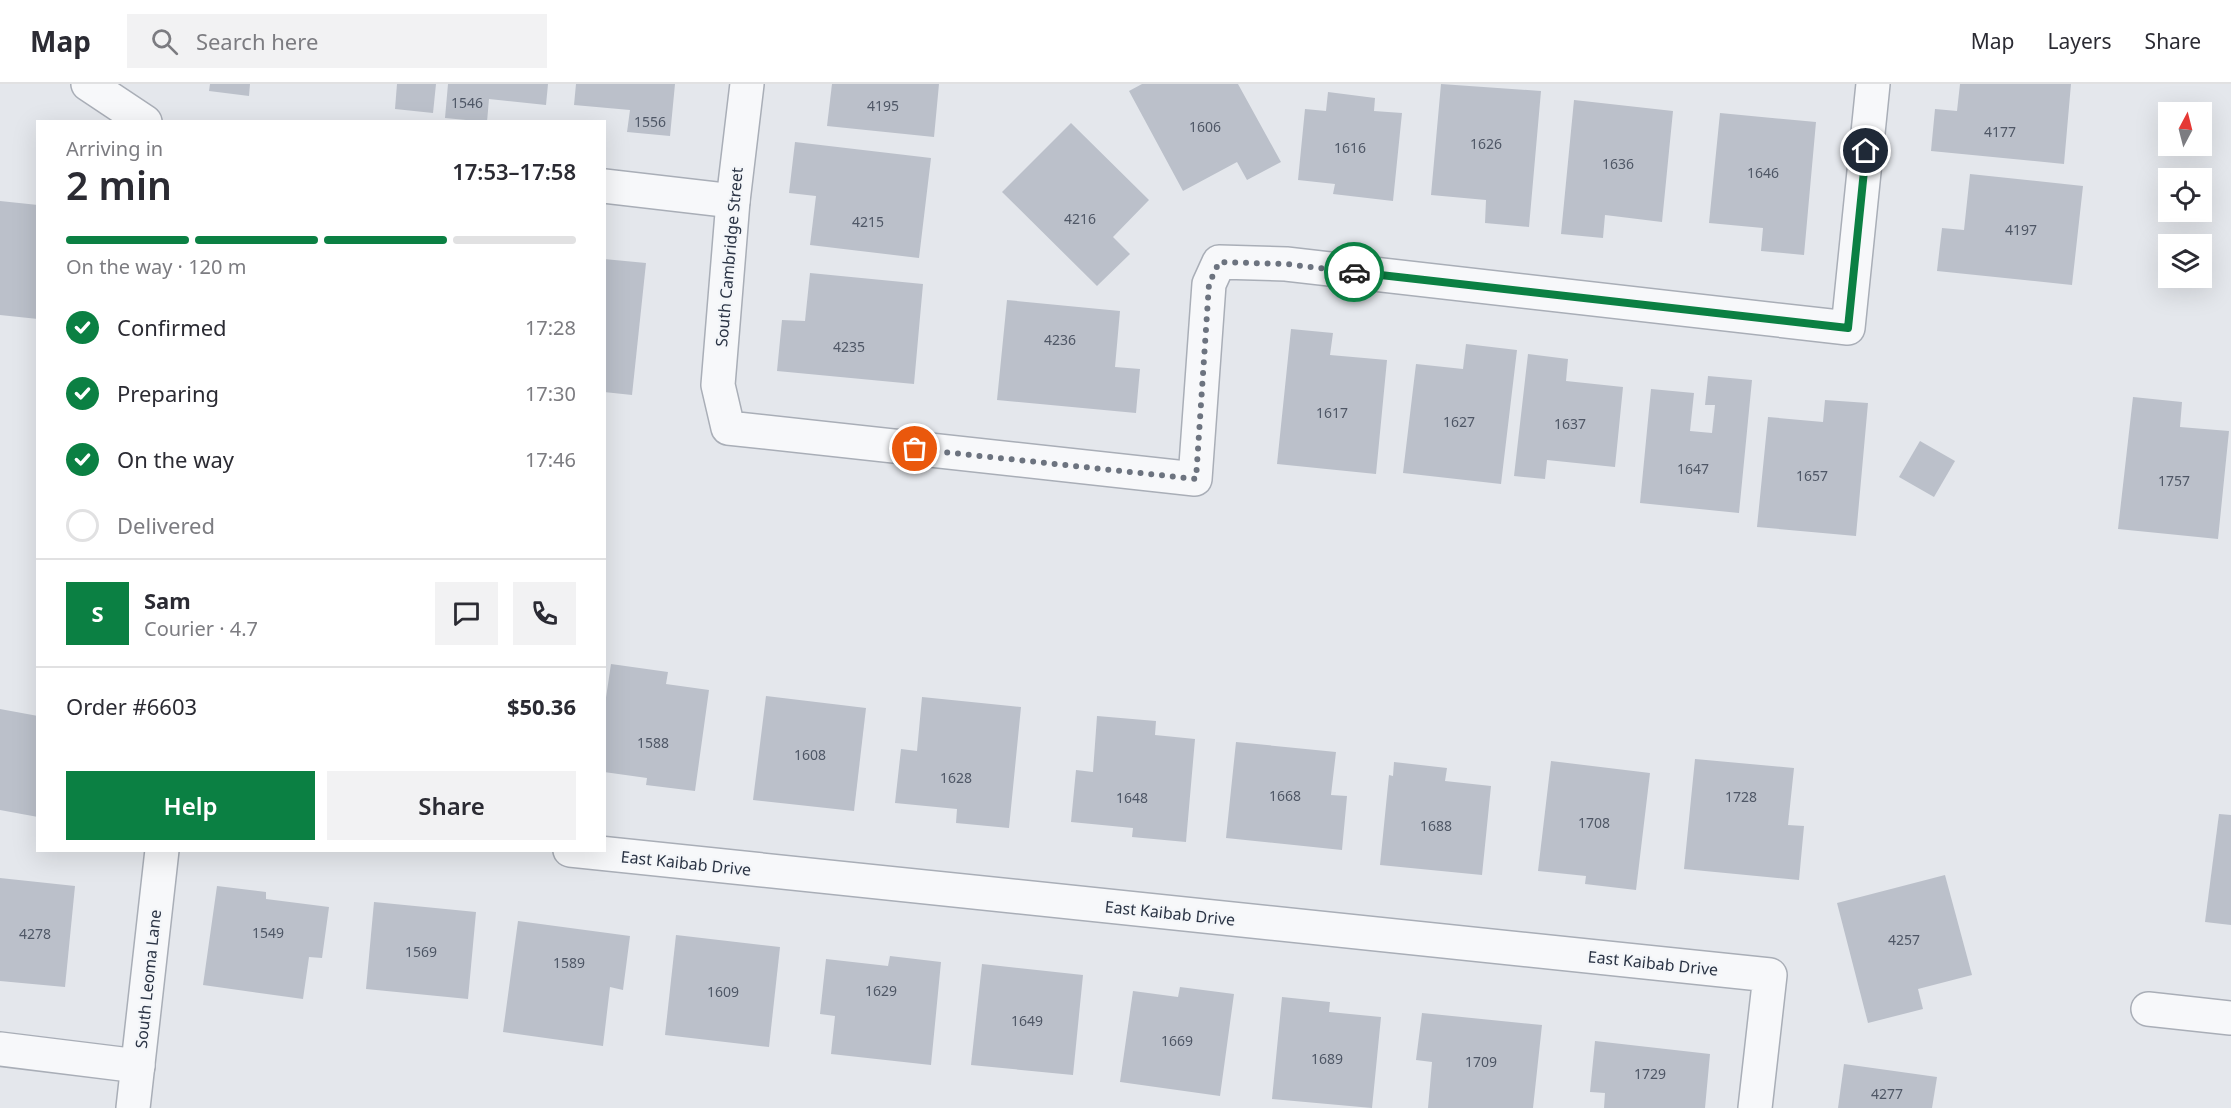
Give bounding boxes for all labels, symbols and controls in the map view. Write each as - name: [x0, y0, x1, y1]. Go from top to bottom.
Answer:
- search box: [127, 14, 547, 68]
- text: Map: [30, 22, 91, 60]
- icon: search: [148, 25, 181, 58]
- text: Search here: [196, 26, 318, 56]
- text: Map: [1971, 27, 2015, 55]
- text: Layers: [2048, 27, 2112, 55]
- text: Share: [2145, 27, 2201, 55]
- house number: 1546: [451, 93, 483, 112]
- house number: 4195: [867, 96, 899, 115]
- north arrow: [2158, 102, 2212, 156]
- map controls: [2158, 102, 2212, 288]
- house number: 1556: [634, 112, 666, 131]
- house number: 1606: [1189, 117, 1221, 136]
- house number: 4177: [1984, 122, 2016, 141]
- pin: [1840, 125, 1891, 176]
- house number: 1626: [1470, 134, 1502, 153]
- icon: home: [1849, 134, 1882, 167]
- text: Arriving in: [66, 135, 163, 162]
- house number: 1616: [1334, 138, 1366, 157]
- house number: 1636: [1602, 154, 1634, 173]
- text: 17:53–17:58: [452, 156, 576, 186]
- text: 2 min: [66, 158, 172, 211]
- house number: 1646: [1747, 163, 1779, 182]
- street label: South Cambridge Street: [710, 166, 748, 348]
- button: locate: [2158, 168, 2212, 222]
- house number: 4216: [1064, 209, 1096, 228]
- house number: 4215: [852, 212, 884, 231]
- house number: 4197: [2005, 220, 2037, 239]
- button: layers: [2158, 234, 2212, 288]
- courier: [1324, 242, 1384, 302]
- text: On the way · 120 m: [66, 253, 246, 280]
- icon: car: [1338, 256, 1371, 289]
- icon: check: [66, 311, 99, 344]
- text: Confirmed: [117, 312, 227, 342]
- text: 17:28: [525, 314, 576, 341]
- house number: 4236: [1044, 330, 1076, 349]
- house number: 4235: [833, 337, 865, 356]
- icon: check: [66, 377, 99, 410]
- text: Preparing: [117, 378, 219, 408]
- text: 17:30: [525, 380, 576, 407]
- house number: 1617: [1316, 403, 1348, 422]
- house number: 1627: [1443, 412, 1475, 431]
- house number: 1637: [1554, 414, 1586, 433]
- pin: [889, 423, 940, 474]
- icon: bag: [898, 432, 931, 465]
- icon: check: [66, 443, 99, 476]
- text: On the way: [117, 444, 234, 474]
- text: 17:46: [525, 446, 576, 473]
- house number: 1647: [1677, 459, 1709, 478]
- house number: 1657: [1796, 466, 1828, 485]
- house number: 1757: [2158, 471, 2190, 490]
- text: Delivered: [117, 510, 215, 540]
- button: chat: [435, 582, 498, 645]
- button: phone: [513, 582, 576, 645]
- text: Sam: [144, 585, 191, 615]
- text: S: [91, 598, 104, 628]
- text: Courier · 4.7: [144, 615, 258, 642]
- text: Order #6603: [66, 691, 197, 721]
- text: $50.36: [507, 691, 576, 721]
- house number: 1588: [637, 733, 669, 752]
- house number: 1608: [794, 745, 826, 764]
- house number: 1628: [940, 768, 972, 787]
- button: Help: [66, 771, 315, 840]
- button: Share: [327, 771, 576, 840]
- house number: 1668: [1269, 786, 1301, 805]
- house number: 1728: [1725, 787, 1757, 806]
- house number: 1648: [1116, 788, 1148, 807]
- house number: 1708: [1578, 813, 1610, 832]
- house number: 1688: [1420, 816, 1452, 835]
- street label: East Kaibab Drive: [620, 845, 752, 881]
- street label: East Kaibab Drive: [1104, 895, 1236, 931]
- street label: South Leoma Lane: [130, 908, 166, 1050]
- house number: 1549: [252, 923, 284, 942]
- house number: 4278: [19, 924, 51, 943]
- house number: 4257: [1888, 930, 1920, 949]
- house number: 1569: [405, 942, 437, 961]
- street label: East Kaibab Drive: [1587, 945, 1719, 981]
- house number: 1589: [553, 953, 585, 972]
- house number: 1629: [865, 981, 897, 1000]
- house number: 1609: [707, 982, 739, 1001]
- house number: 1649: [1011, 1011, 1043, 1030]
- house number: 1669: [1161, 1031, 1193, 1050]
- house number: 1689: [1311, 1049, 1343, 1068]
- house number: 1709: [1465, 1052, 1497, 1071]
- house number: 1729: [1634, 1064, 1666, 1083]
- house number: 4277: [1871, 1084, 1903, 1103]

